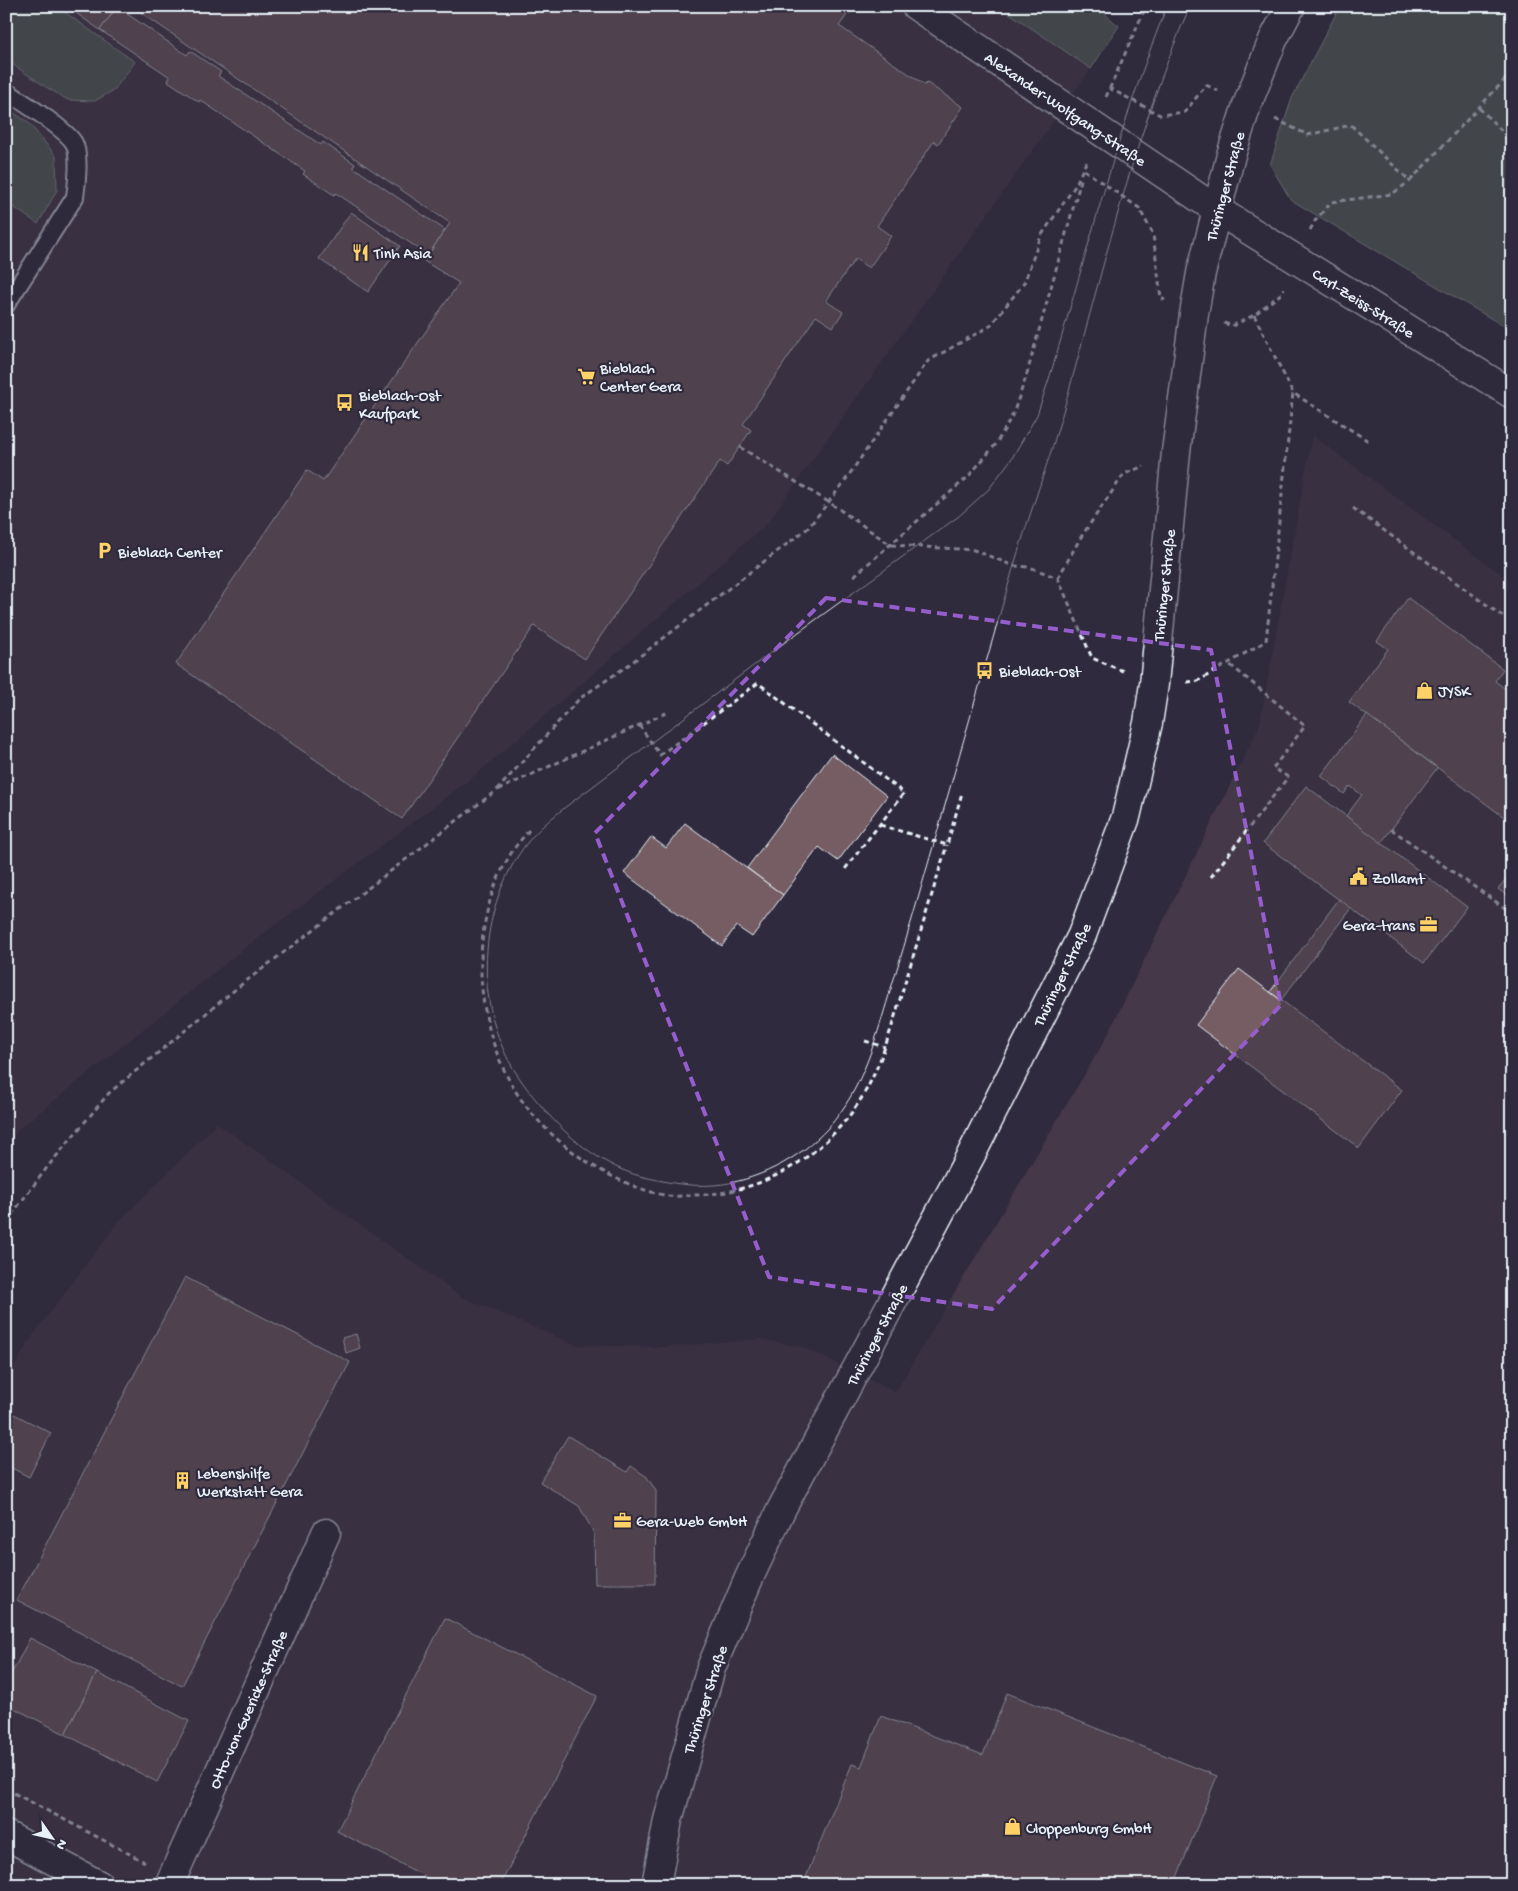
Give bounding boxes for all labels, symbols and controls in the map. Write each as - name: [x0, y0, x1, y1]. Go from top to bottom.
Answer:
- street label: Alexander-Wolfgang-Straße: [980, 50, 1149, 173]
- street label: Thüringer Straße: [1203, 130, 1251, 245]
- restaurant icon: Tinh Asia: [350, 242, 370, 262]
- place label: Tinh Asia: [373, 246, 432, 265]
- street label: Carl-Zeiss-Straße: [1307, 266, 1417, 344]
- place label: Bieblach Center Gera: [599, 361, 683, 398]
- supermarket icon: Bieblach Center Gera: [576, 366, 596, 386]
- place label: Bieblach-Ost Kaufpark: [358, 388, 442, 425]
- bus stop icon: Bieblach-Ost Kaufpark: [335, 393, 355, 413]
- street label: Thüringer Straße: [1151, 528, 1182, 643]
- parking icon: Bieblach Center: [94, 541, 114, 561]
- place label: Bieblach Center: [117, 545, 223, 564]
- bus stop icon: Bieblach-Ost: [975, 660, 995, 680]
- place label: Bieblach-Ost: [998, 664, 1082, 683]
- shop icon: JYSK: [1414, 680, 1434, 700]
- place label: JYSK: [1438, 684, 1472, 703]
- public building icon: Zollamt: [1348, 867, 1368, 887]
- place label: Zollamt: [1372, 871, 1426, 890]
- office icon: Gera-trans: [1419, 914, 1439, 934]
- place label: Gera-trans: [1343, 918, 1416, 937]
- street label: Thüringer Straße: [1031, 920, 1098, 1031]
- street label: Thüringer Straße: [844, 1281, 914, 1391]
- place label: Lebenshilfe Werkstatt Gera: [197, 1466, 304, 1503]
- building icon: Lebenshilfe Werkstatt Gera: [173, 1471, 193, 1491]
- office icon: Gera-Web GmbH: [612, 1510, 632, 1530]
- place label: Gera-Web GmbH: [636, 1514, 748, 1533]
- street label: Otto-von-Guericke-Straße: [207, 1628, 294, 1793]
- street label: Thüringer Straße: [681, 1643, 734, 1757]
- north arrow: [28, 1814, 78, 1864]
- shop icon: Cloppenburg GmbH: [1002, 1817, 1022, 1837]
- place label: Cloppenburg GmbH: [1026, 1821, 1153, 1840]
- text: N: [51, 1835, 70, 1852]

